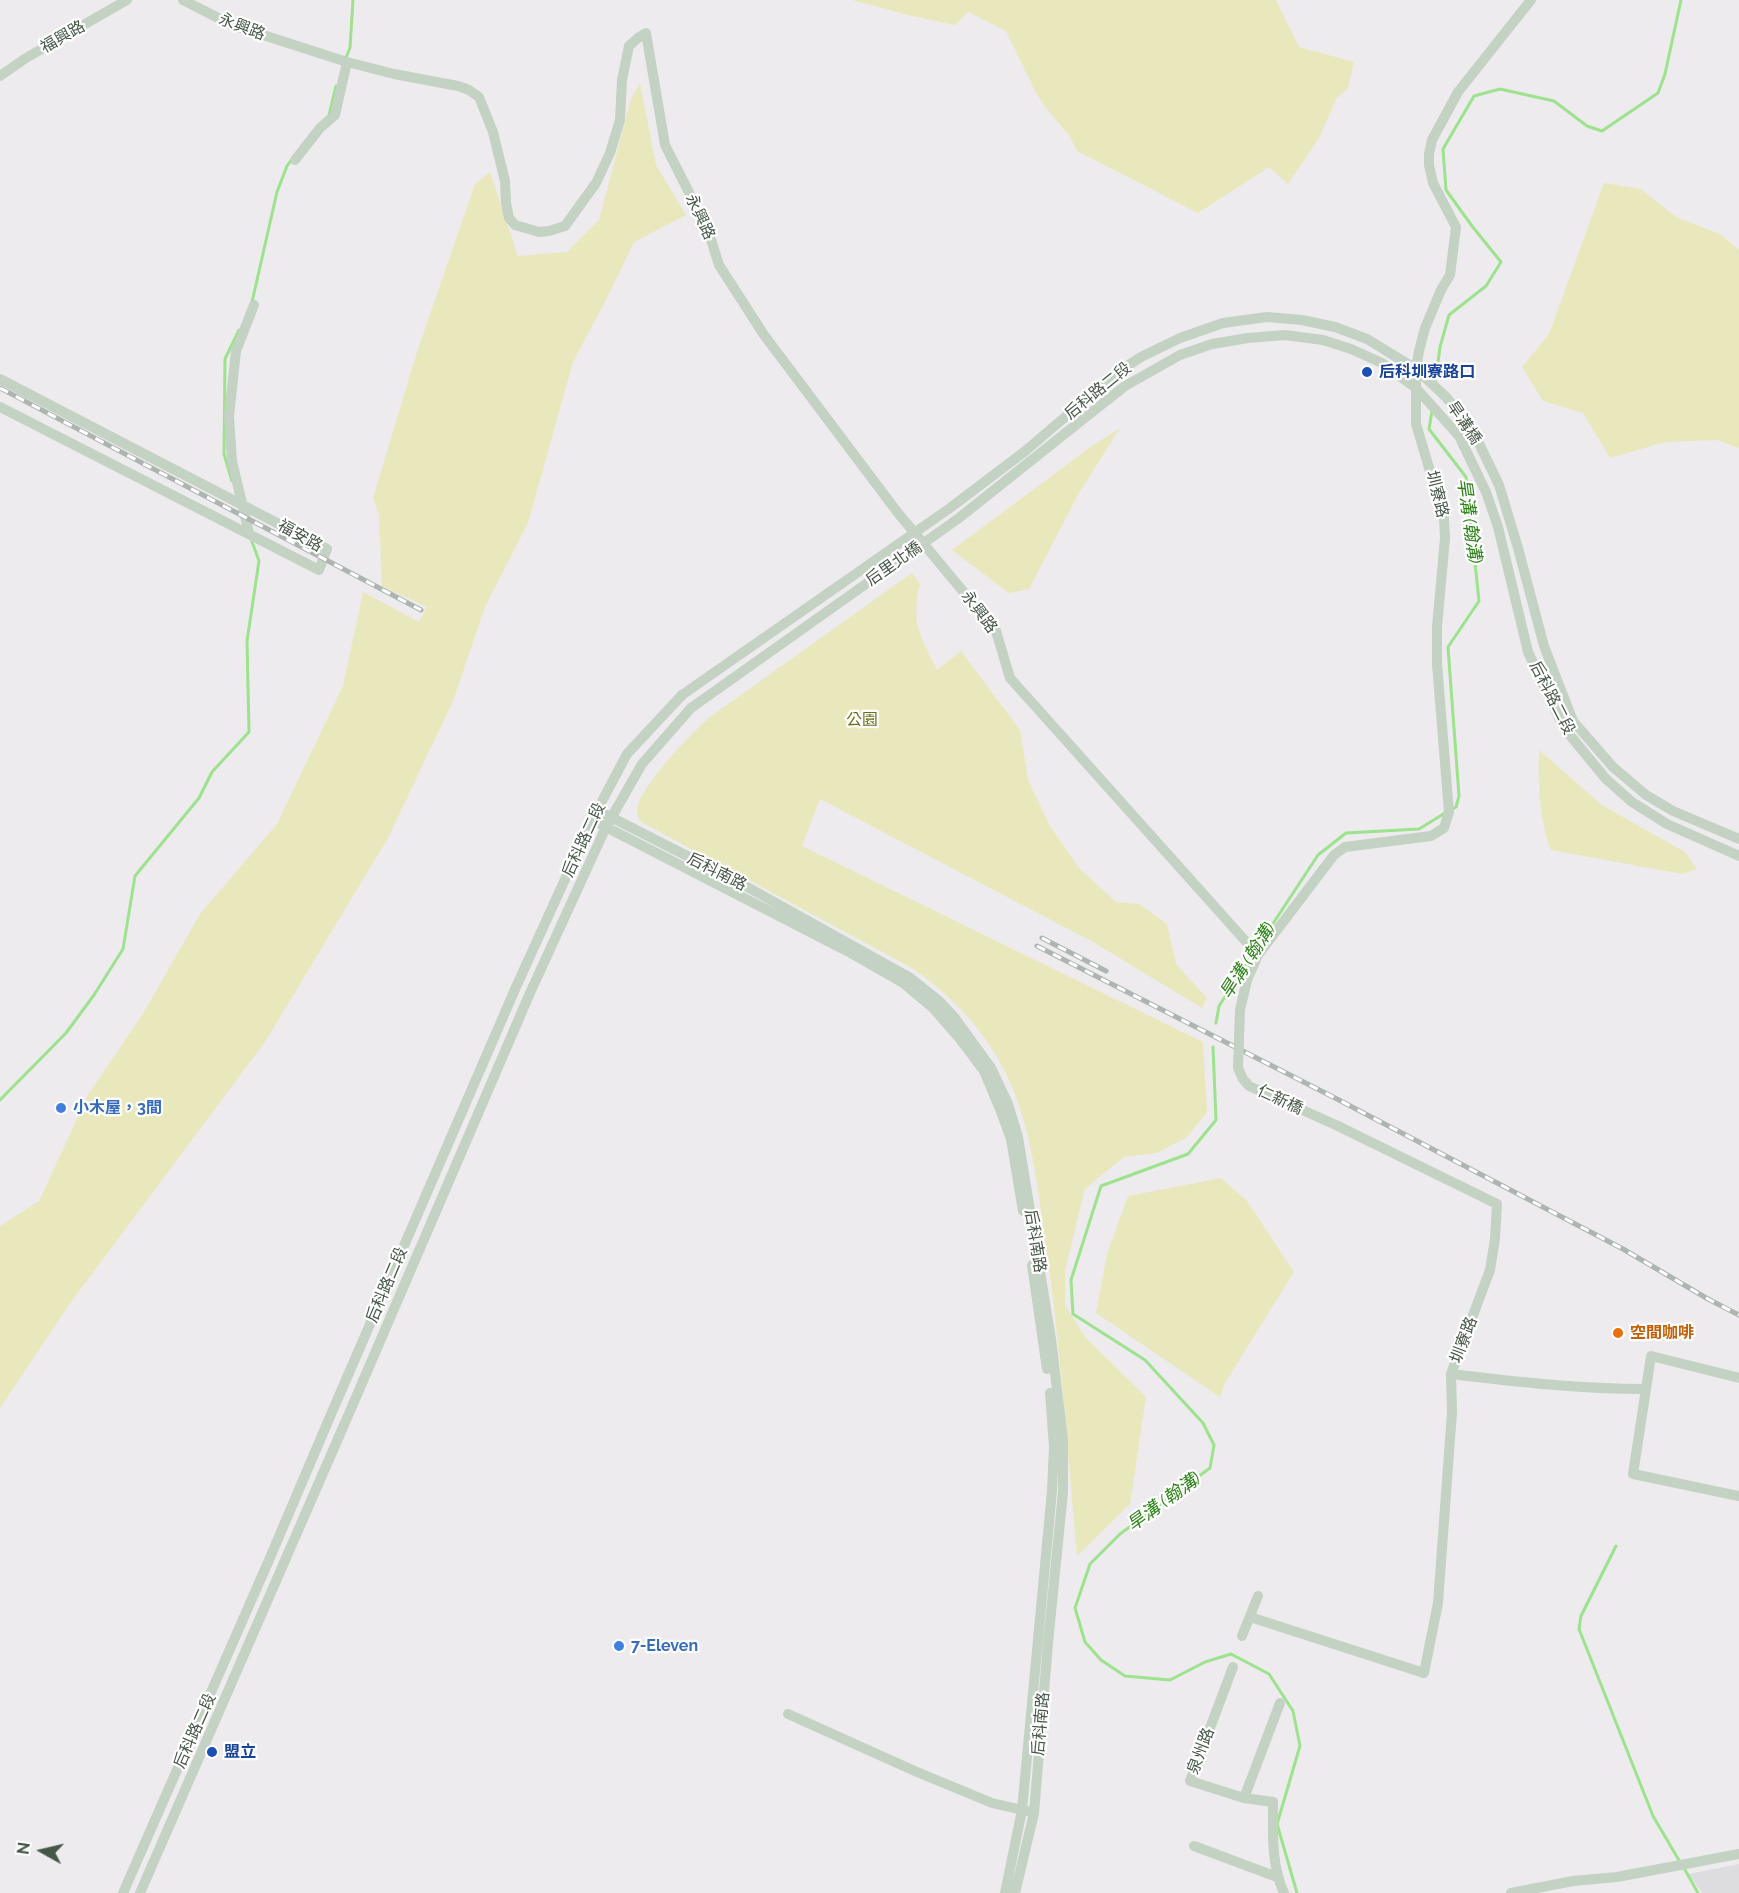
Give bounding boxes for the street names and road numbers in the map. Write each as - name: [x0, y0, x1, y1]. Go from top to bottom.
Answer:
- street label: 永興路: [216, 9, 268, 45]
- street label: 福興路: [37, 17, 89, 57]
- street label: 永興路: [681, 191, 719, 243]
- street label: 后科路二段: [1061, 358, 1135, 424]
- street label: 旱溝橋: [1443, 398, 1485, 448]
- street label: 圳寮路: [1422, 468, 1452, 520]
- street label: 福安路: [274, 516, 326, 556]
- street label: 后里北橋: [862, 538, 926, 590]
- street label: 永興路: [957, 587, 1001, 637]
- street label: 后科路二段: [1525, 658, 1579, 738]
- street label: 后科路二段: [558, 800, 610, 880]
- street label: 后科南路: [684, 849, 750, 895]
- street label: 仁新橋: [1254, 1081, 1306, 1119]
- street label: 后科南路: [1021, 1208, 1049, 1274]
- street label: 后科路二段: [363, 1244, 411, 1326]
- street label: 圳寮路: [1446, 1314, 1482, 1366]
- street label: 后科路二段: [170, 1691, 220, 1771]
- street label: 后科南路: [1029, 1691, 1053, 1757]
- street label: 泉州路: [1183, 1725, 1219, 1777]

